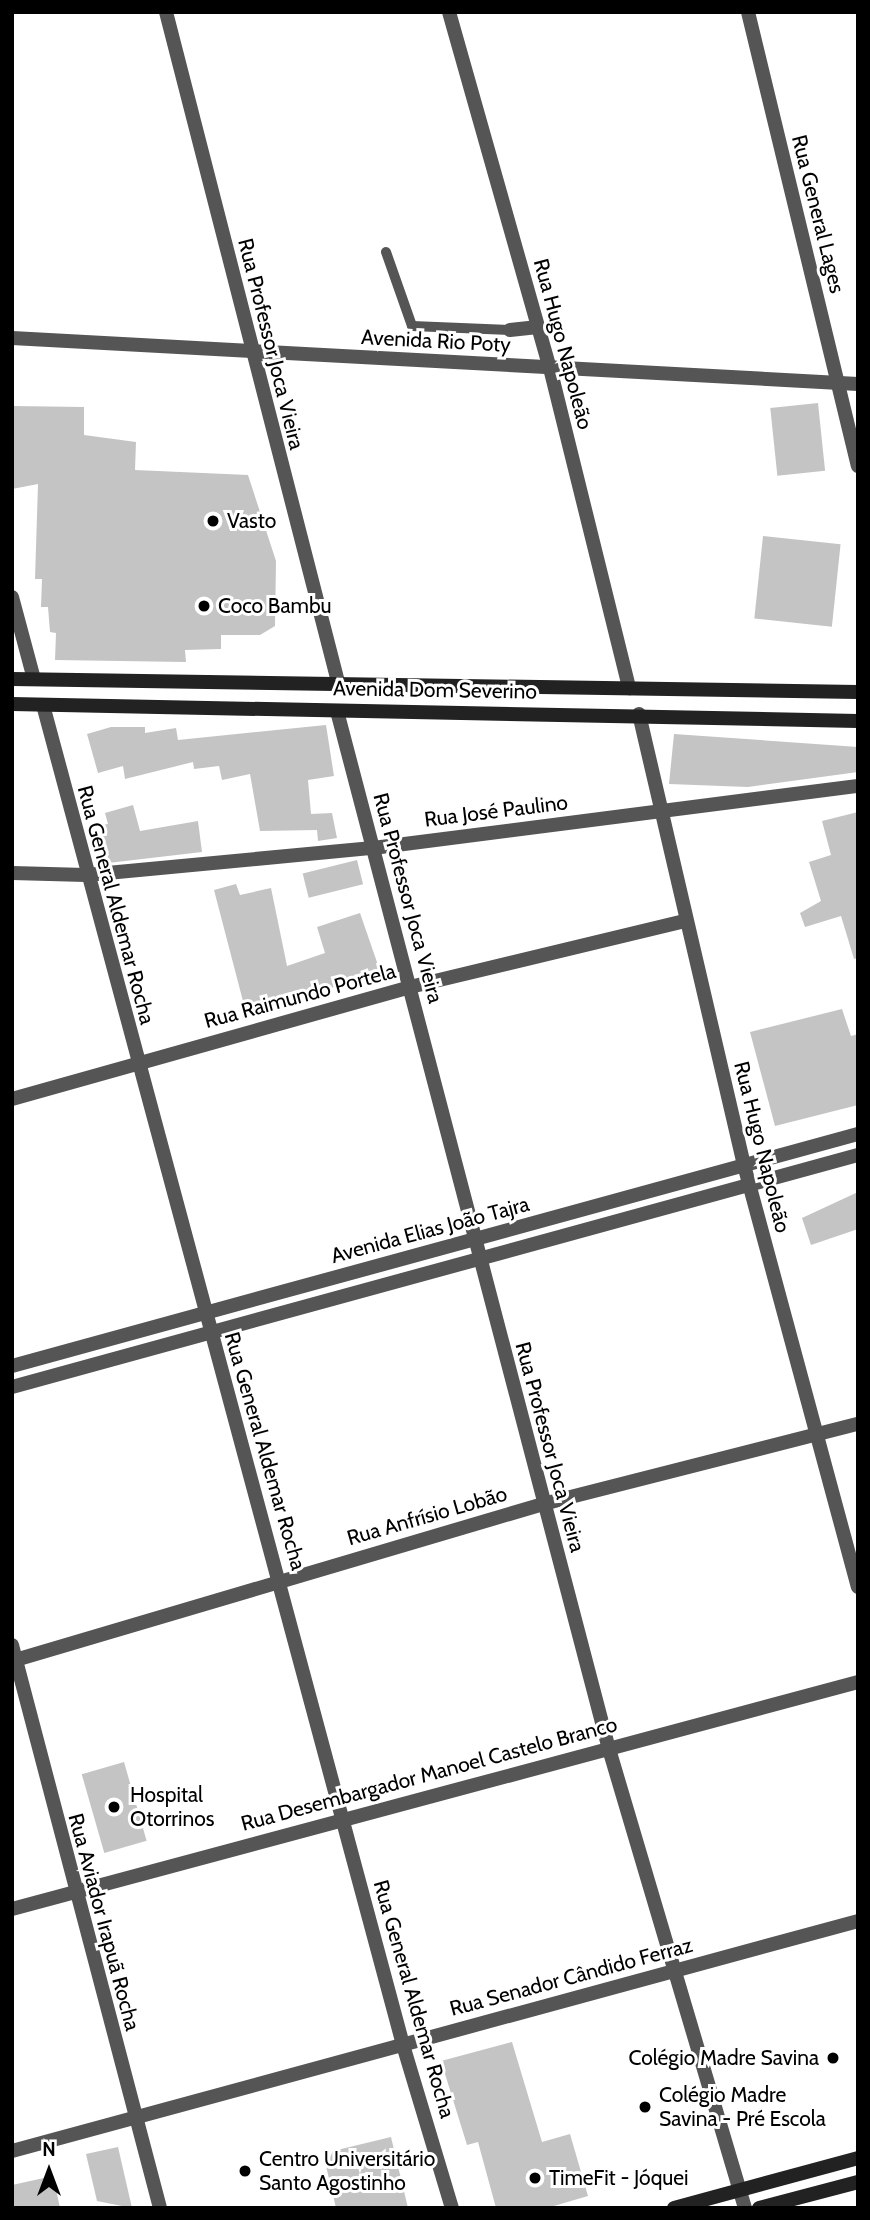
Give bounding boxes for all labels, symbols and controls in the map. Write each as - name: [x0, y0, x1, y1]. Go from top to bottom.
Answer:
- street label: Rua General Lages: [786, 132, 850, 296]
- street label: Rua Professor Joca Vieira: [233, 236, 309, 452]
- street label: Rua Hugo Napoleão: [528, 256, 598, 432]
- street label: Avenida Rio Poty: [361, 324, 511, 358]
- place label: Vasto: [227, 508, 276, 534]
- marker: Vasto: [205, 513, 221, 529]
- place label: Coco Bambu: [218, 593, 332, 619]
- marker: Coco Bambu: [196, 598, 212, 614]
- street label: Avenida Dom Severino: [333, 676, 537, 704]
- street label: Rua General Aldemar Rocha: [72, 783, 160, 1027]
- street label: Rua Professor Joca Vieira: [368, 790, 448, 1006]
- street label: Rua José Paulino: [423, 790, 569, 832]
- street label: Rua Raimundo Portela: [202, 958, 398, 1034]
- street label: Rua Hugo Napoleão: [729, 1059, 795, 1235]
- street label: Avenida Elias João Tajra: [328, 1191, 532, 1269]
- street label: Rua General Aldemar Rocha: [219, 1329, 311, 1573]
- street label: Rua Professor Joca Vieira: [510, 1339, 590, 1555]
- street label: Rua Anfrísio Lobão: [344, 1481, 510, 1551]
- street label: Rua Desembargador Manoel Castelo Branco: [238, 1712, 620, 1836]
- place label: Hospital Otorrinos: [130, 1782, 214, 1832]
- marker: Hospital Otorrinos: [104, 1797, 124, 1817]
- street label: Rua Aviador Irapuã Rocha: [63, 1811, 145, 2033]
- street label: Rua General Aldemar Rocha: [368, 1877, 460, 2121]
- street label: Rua Senador Cândido Ferraz: [447, 1932, 695, 2022]
- place label: Colégio Madre Savina: [629, 2045, 819, 2071]
- marker: Colégio Madre Savina: [825, 2050, 841, 2066]
- place label: Colégio Madre Savina - Pré Escola: [659, 2082, 826, 2132]
- marker: Colégio Madre Savina - Pré Escola: [637, 2099, 653, 2115]
- north arrow: [14, 2136, 84, 2206]
- text: N: [42, 2138, 56, 2161]
- place label: Centro Universitário Santo Agostinho: [259, 2146, 435, 2196]
- marker: Centro Universitário Santo Agostinho: [237, 2163, 253, 2179]
- place label: TimeFit - Jóquei: [549, 2165, 689, 2191]
- marker: TimeFit - Jóquei: [527, 2170, 543, 2186]

